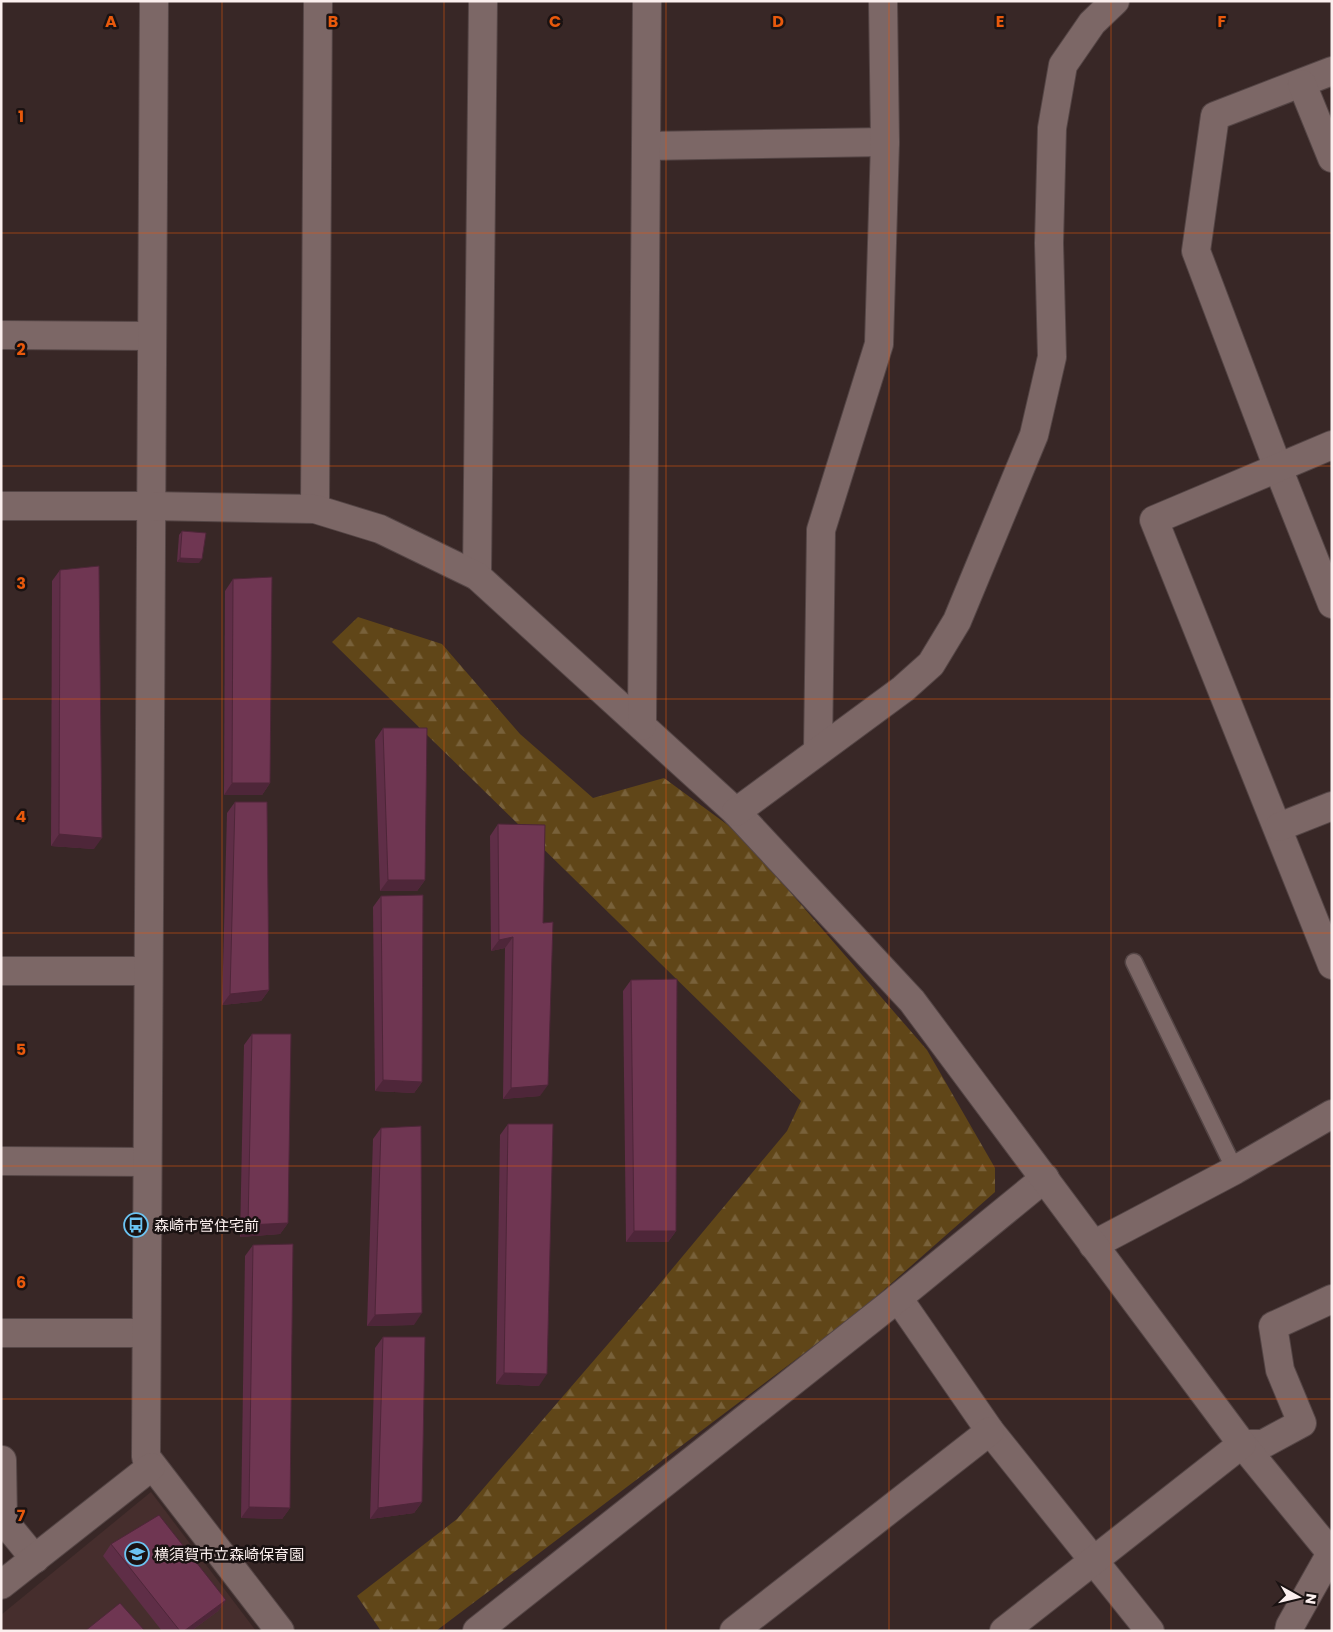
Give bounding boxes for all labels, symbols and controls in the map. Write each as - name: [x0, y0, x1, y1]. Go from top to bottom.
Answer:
- text: A: [105, 10, 117, 33]
- text: B: [328, 10, 338, 33]
- text: C: [549, 10, 561, 33]
- text: D: [772, 10, 784, 33]
- text: E: [996, 10, 1004, 33]
- text: F: [1218, 10, 1227, 33]
- text: 1: [18, 105, 24, 128]
- text: 2: [16, 338, 26, 361]
- text: 3: [16, 572, 26, 595]
- text: 4: [16, 805, 27, 828]
- text: 5: [16, 1038, 26, 1061]
- bus stop icon: 森崎市営住宅前: [123, 1212, 149, 1238]
- place label: 森崎市営住宅前: [154, 1215, 259, 1236]
- text: 6: [16, 1271, 26, 1294]
- text: 7: [17, 1504, 26, 1527]
- school or university icon: 横須賀市立森崎保育園: [124, 1541, 150, 1567]
- place label: 横須賀市立森崎保育園: [154, 1544, 304, 1565]
- north arrow: [1273, 1572, 1323, 1622]
- text: N: [1300, 1592, 1322, 1605]

